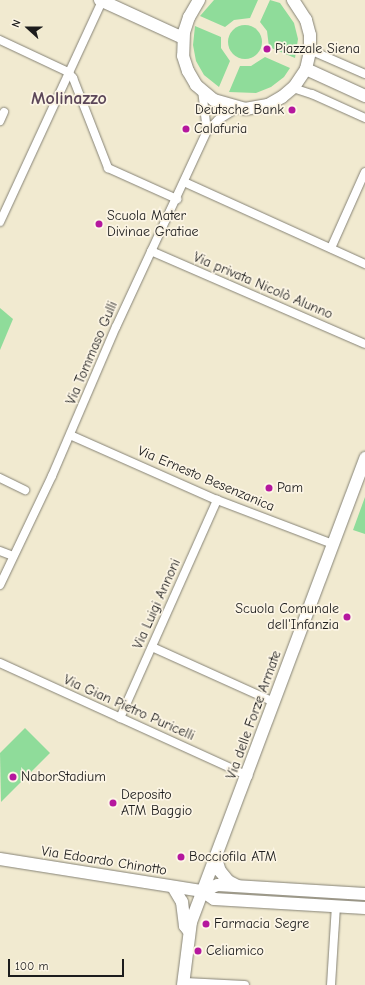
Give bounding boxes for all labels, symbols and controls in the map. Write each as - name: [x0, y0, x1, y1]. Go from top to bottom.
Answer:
- north arrow: [8, 8, 48, 48]
- text: N: [9, 18, 24, 29]
- place label: Piazzale Siena: [275, 41, 360, 57]
- marker: Piazzale Siena: [262, 44, 272, 54]
- district label: Molinazzo: [31, 88, 107, 110]
- place label: Deutsche Bank: [195, 102, 284, 118]
- marker: Deutsche Bank: [287, 105, 297, 115]
- place label: Calafuria: [194, 121, 247, 137]
- marker: Calafuria: [181, 124, 191, 134]
- place label: Scuola Mater Divinae Gratiae: [107, 208, 199, 240]
- marker: Scuola Mater Divinae Gratiae: [94, 219, 104, 229]
- street label: Via privata Nicolò Alunno: [191, 249, 335, 323]
- street label: Via Tommaso Gulli: [63, 299, 121, 407]
- street label: Via Ernesto Besenzanica: [135, 443, 277, 515]
- place label: Pam: [277, 480, 303, 496]
- marker: Pam: [264, 483, 274, 493]
- street label: Via Luigi Annoni: [130, 556, 184, 652]
- place label: Scuola Comunale dell'Infanzia: [235, 601, 339, 634]
- marker: Scuola Comunale dell'Infanzia: [342, 612, 352, 622]
- street label: Via delle Forze Armate: [223, 648, 285, 782]
- street label: Via Gian Pietro Puricelli: [61, 672, 197, 744]
- place label: NaborStadium: [21, 769, 106, 785]
- marker: NaborStadium: [8, 772, 18, 782]
- place label: Deposito ATM Baggio: [121, 787, 192, 820]
- marker: Deposito ATM Baggio: [108, 798, 118, 808]
- street label: Via Edoardo Chinotto: [40, 843, 168, 879]
- place label: Bocciofila ATM: [189, 849, 276, 865]
- marker: Bocciofila ATM: [176, 852, 186, 862]
- place label: Farmacia Segre: [214, 916, 309, 932]
- marker: Farmacia Segre: [201, 919, 211, 929]
- place label: Celiamico: [206, 943, 264, 959]
- marker: Celiamico: [193, 946, 203, 956]
- scale bar: [10, 951, 126, 977]
- text: 100 m: [15, 959, 48, 973]

